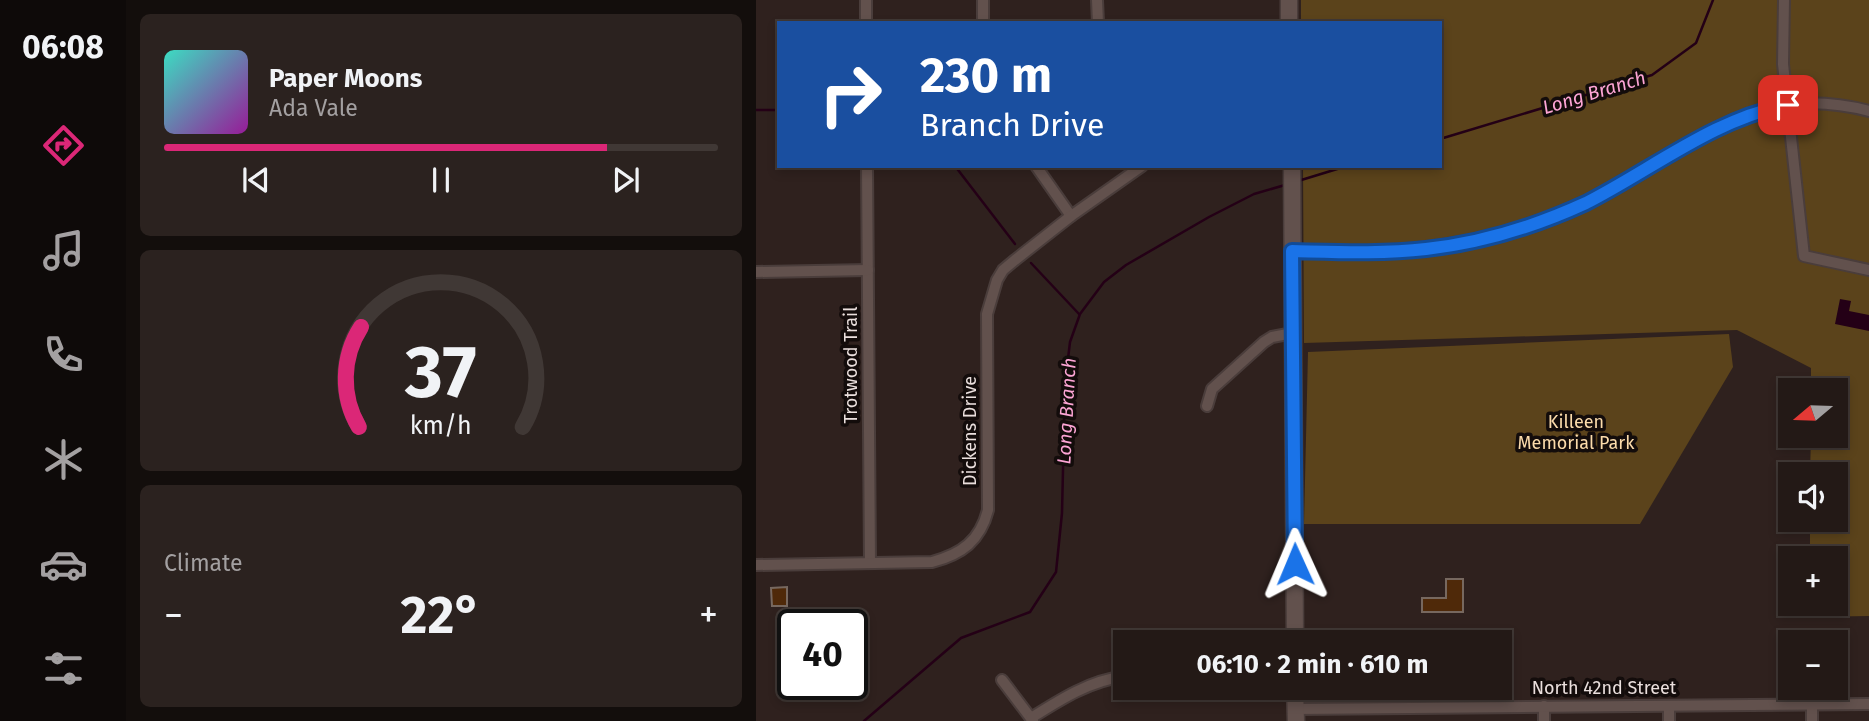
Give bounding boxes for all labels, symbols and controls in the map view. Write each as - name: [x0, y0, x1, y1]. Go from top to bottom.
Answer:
- text: 06:08: [22, 28, 104, 66]
- text: 230 m: [920, 46, 1052, 105]
- icon: right: [805, 49, 896, 140]
- text: Paper Moons: [269, 63, 422, 94]
- water label: Long Branch: [1540, 66, 1649, 119]
- pin: [1758, 75, 1818, 135]
- icon: arrive: [1769, 86, 1807, 124]
- text: Ada Vale: [269, 94, 358, 122]
- text: Branch Drive: [920, 106, 1104, 144]
- icon: directions: [39, 121, 88, 170]
- icon: previous: [237, 161, 275, 199]
- icon: pause: [422, 161, 460, 199]
- icon: next: [607, 161, 645, 199]
- icon: music: [39, 226, 88, 275]
- street label: Trotwood Trail: [840, 307, 862, 423]
- text: 37: [404, 329, 477, 416]
- icon: phone: [39, 330, 88, 379]
- water label: Long Branch: [1052, 357, 1081, 465]
- street label: Dickens Drive: [959, 376, 981, 486]
- north arrow: [1778, 378, 1848, 448]
- map controls: [1778, 378, 1848, 700]
- text: km/h: [410, 410, 472, 440]
- park label: Killeen Memorial Park: [1518, 411, 1635, 454]
- icon: climate: [39, 435, 88, 484]
- button: sound: [1778, 462, 1848, 532]
- position arrow: [1258, 527, 1332, 601]
- icon: car: [39, 540, 88, 589]
- button: +: [1778, 546, 1848, 616]
- text: Climate: [164, 549, 243, 577]
- text: 22°: [401, 584, 481, 647]
- text: −: [164, 592, 183, 638]
- text: +: [699, 592, 718, 638]
- speed limit sign: 40: [777, 609, 868, 700]
- button: −: [1778, 630, 1848, 700]
- icon: filters: [39, 644, 88, 693]
- text: 06:10 · 2 min · 610 m: [1196, 649, 1429, 680]
- street label: North 42nd Street: [1532, 677, 1677, 699]

